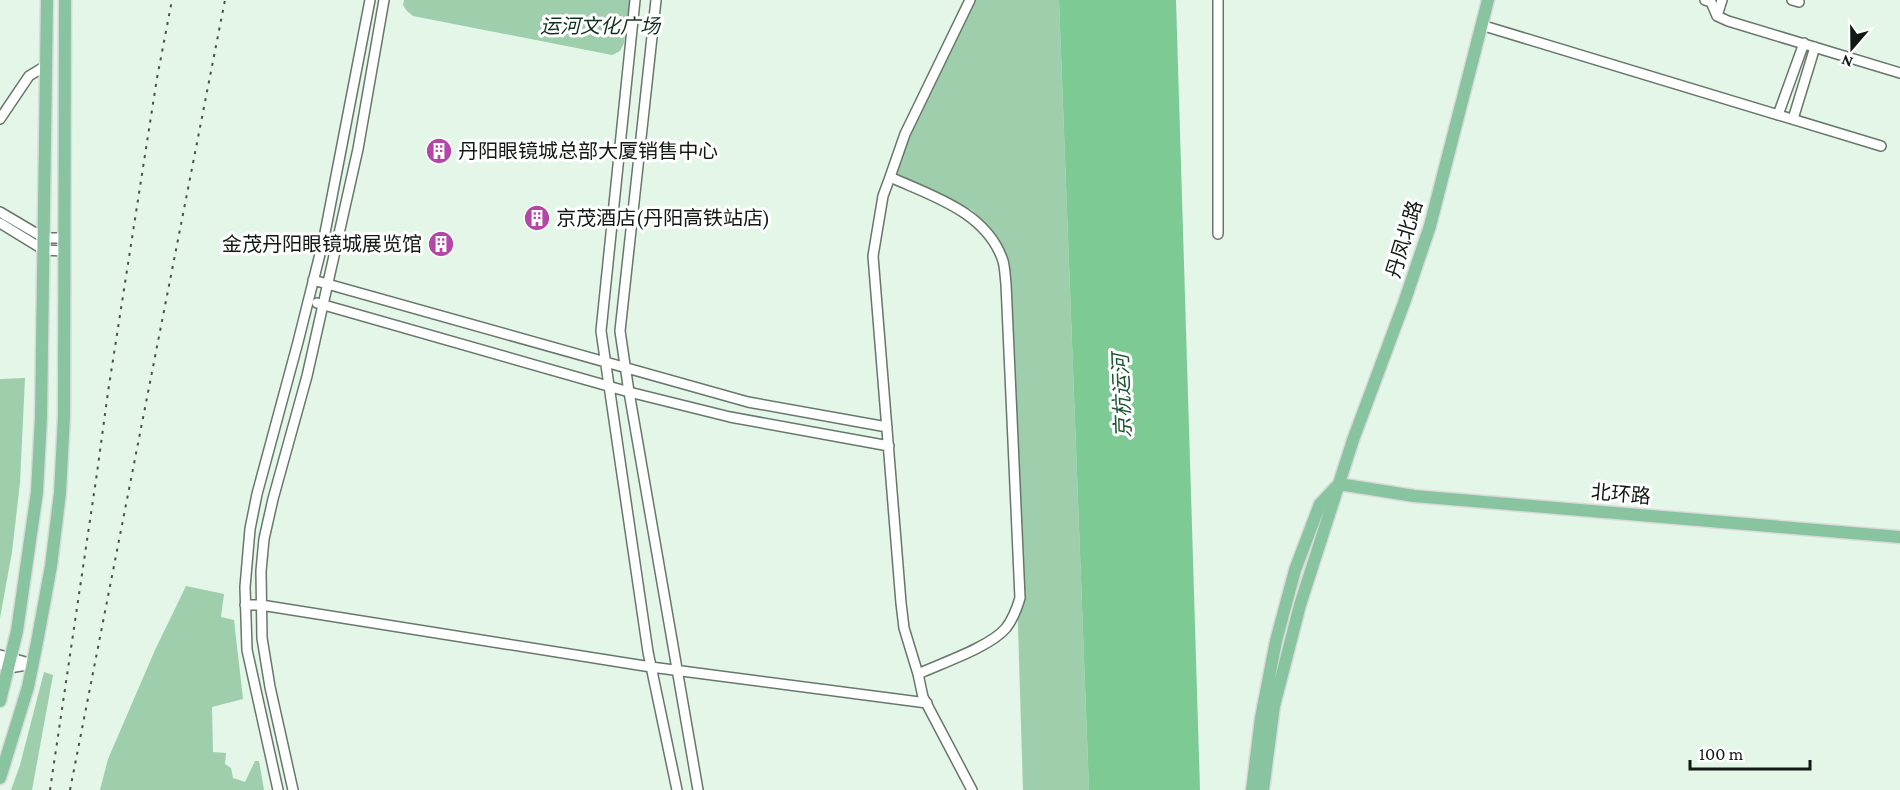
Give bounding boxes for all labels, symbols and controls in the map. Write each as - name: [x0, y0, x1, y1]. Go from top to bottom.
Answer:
- park label: 运河文化广场: [540, 15, 662, 37]
- north arrow: [1822, 18, 1882, 78]
- text: N: [1839, 52, 1855, 71]
- building icon: 丹阳眼镜城总部大厦销售中心: [424, 136, 454, 166]
- place label: 丹阳眼镜城总部大厦销售中心: [458, 140, 718, 162]
- street label: 丹凤北路: [1382, 198, 1426, 280]
- building icon: 京茂酒店(丹阳高铁站店): [522, 203, 552, 233]
- place label: 京茂酒店(丹阳高铁站店): [556, 207, 770, 230]
- building icon: 金茂丹阳眼镜城展览馆: [426, 229, 456, 259]
- place label: 金茂丹阳眼镜城展览馆: [222, 233, 422, 255]
- water label: 京杭运河: [1108, 350, 1135, 438]
- street label: 北环路: [1590, 480, 1652, 508]
- scale bar: [1690, 733, 1810, 771]
- text: 100 m: [1699, 744, 1744, 764]

